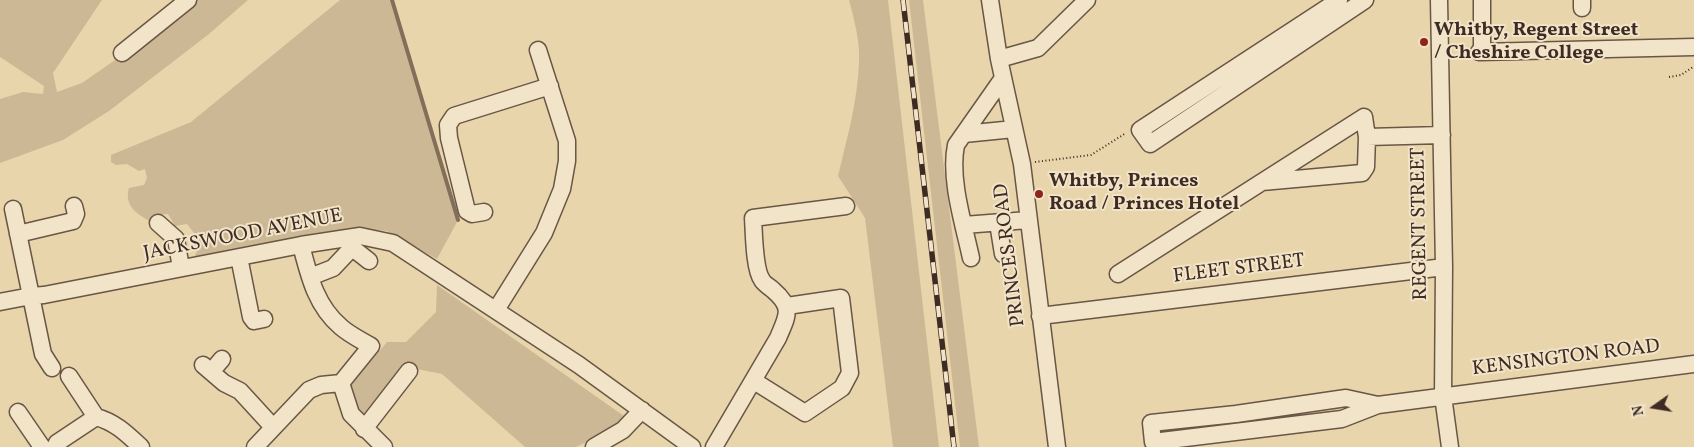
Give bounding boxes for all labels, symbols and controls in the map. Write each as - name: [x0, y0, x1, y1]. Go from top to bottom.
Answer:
- place label: Whitby, Regent Street / Cheshire College: [1434, 19, 1638, 66]
- marker: Whitby, Regent Street / Cheshire College: [1418, 36, 1430, 48]
- street label: REGENT STREET: [1408, 147, 1434, 301]
- place label: Whitby, Princes Road / Princes Hotel: [1049, 170, 1239, 217]
- street label: PRINCES ROAD: [990, 182, 1032, 328]
- marker: Whitby, Princes Road / Princes Hotel: [1033, 188, 1045, 200]
- street label: JACKSWOOD AVENUE: [141, 205, 345, 267]
- street label: FLEET STREET: [1172, 250, 1306, 290]
- street label: KENSINGTON ROAD: [1471, 336, 1661, 382]
- north arrow: [1629, 382, 1679, 432]
- text: N: [1628, 403, 1649, 418]

